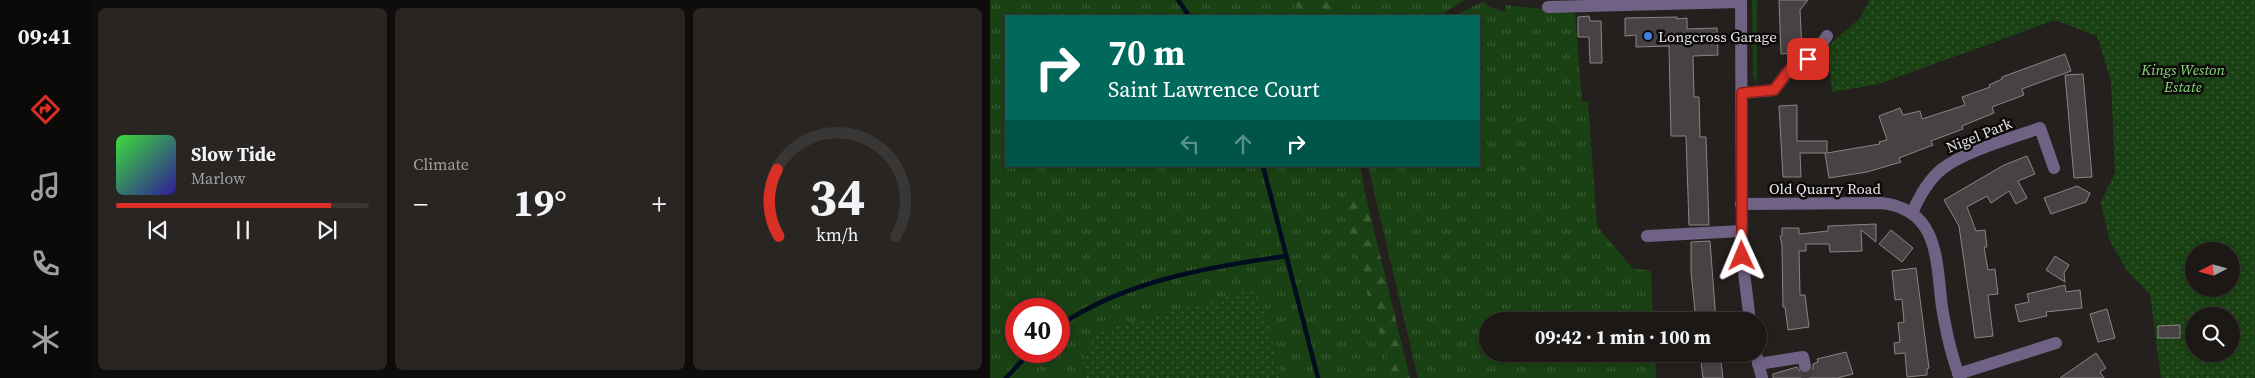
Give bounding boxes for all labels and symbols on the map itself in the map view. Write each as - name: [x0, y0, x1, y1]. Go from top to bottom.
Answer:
- place label: Longcross Garage: [1658, 26, 1777, 47]
- marker: Longcross Garage: [1642, 30, 1654, 42]
- pin: [1787, 38, 1829, 80]
- park label: Kings Weston Estate: [2140, 59, 2225, 97]
- street label: Nigel Park: [1943, 112, 2016, 158]
- street label: Old Quarry Road: [1769, 178, 1881, 199]
- position arrow: [1715, 229, 1767, 281]
- north arrow: [2185, 242, 2240, 298]
- speed limit sign: 40: [1005, 298, 1070, 363]

